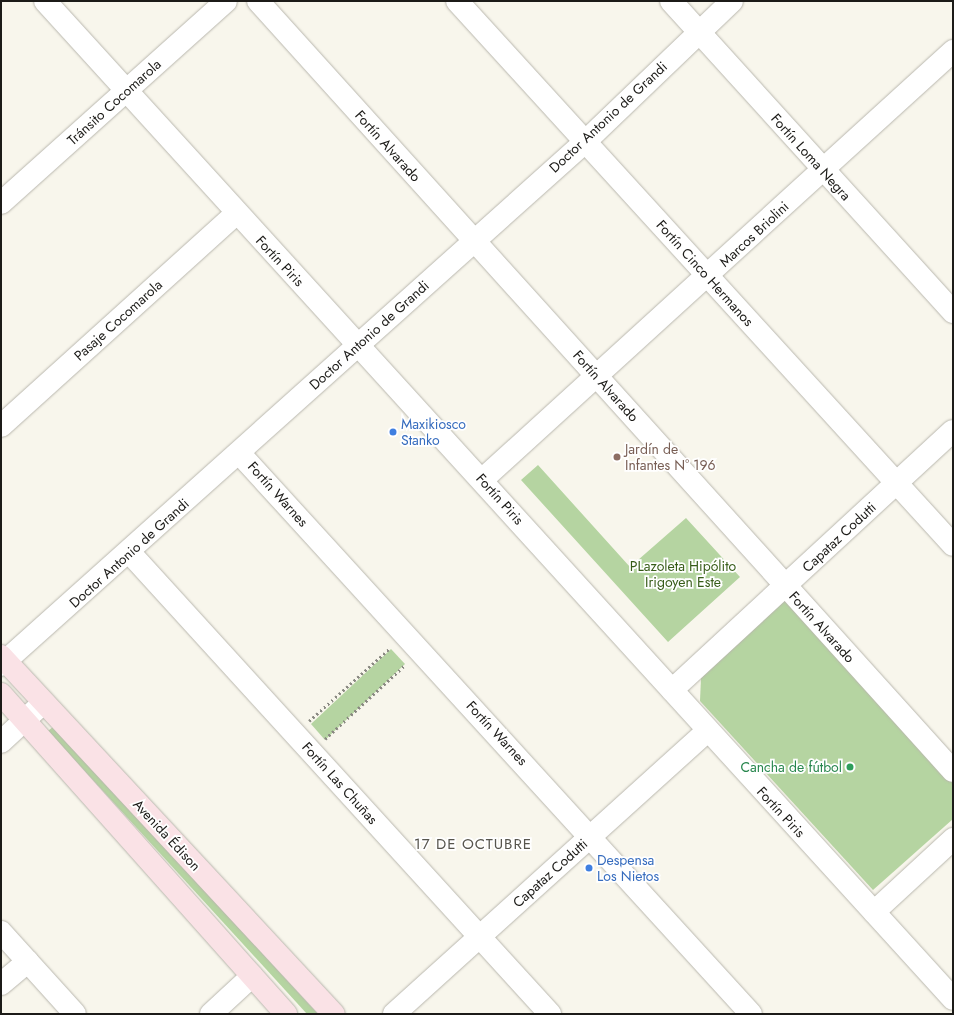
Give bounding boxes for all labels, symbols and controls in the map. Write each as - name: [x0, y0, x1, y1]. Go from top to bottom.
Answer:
- street label: Tránsito Cocomarola: [64, 56, 164, 148]
- street label: Doctor Antonio de Grandi: [546, 58, 670, 176]
- street label: Fortín Alvarado: [352, 107, 424, 185]
- street label: Fortín Loma Negra: [768, 110, 854, 204]
- street label: Marcos Briolini: [716, 198, 792, 270]
- street label: Fortín Cinco Hermanos: [653, 216, 757, 330]
- street label: Fortín Piris: [252, 232, 308, 290]
- street label: Pasaje Cocomarola: [71, 276, 165, 364]
- street label: Doctor Antonio de Grandi: [306, 277, 432, 393]
- street label: Fortín Alvarado: [570, 347, 642, 425]
- place label: Maxikiosco Stanko: [401, 416, 466, 448]
- marker: Maxikiosco Stanko: [388, 427, 398, 437]
- place label: Jardín de Infantes N° 196: [625, 441, 716, 474]
- marker: Jardín de Infantes N° 196: [612, 452, 622, 462]
- street label: Fortín Warnes: [244, 458, 312, 530]
- street label: Fortín Piris: [473, 470, 527, 528]
- street label: Doctor Antonio de Grandi: [66, 495, 192, 611]
- street label: Capataz Codutti: [799, 499, 879, 575]
- park label: PLazoleta Hipólito Irigoyen Este: [630, 558, 736, 590]
- street label: Fortín Alvarado: [786, 588, 858, 666]
- street label: Fortín Warnes: [463, 697, 531, 769]
- street label: Fortín Las Chuñas: [299, 739, 381, 827]
- place label: Cancha de fútbol: [740, 759, 842, 775]
- marker: Cancha de fútbol: [845, 762, 855, 772]
- street label: Fortín Piris: [753, 783, 809, 841]
- street label: Avenida Édison: [130, 796, 204, 874]
- street label: Capataz Codutti: [509, 835, 591, 911]
- district label: 17 DE OCTUBRE: [414, 836, 532, 854]
- place label: Despensa Los Nietos: [597, 852, 659, 884]
- marker: Despensa Los Nietos: [584, 863, 594, 873]

